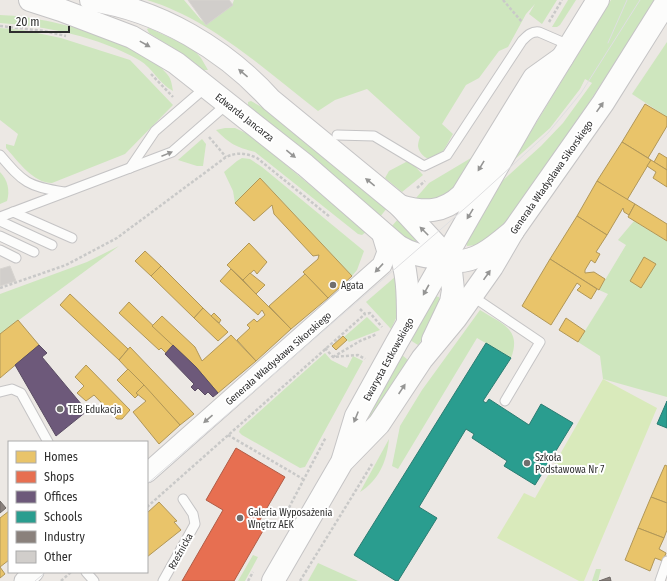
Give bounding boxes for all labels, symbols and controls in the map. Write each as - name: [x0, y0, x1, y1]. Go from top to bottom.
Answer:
- scale bar: [10, 8, 69, 34]
- text: 20 m: [16, 15, 40, 29]
- one-way arrow: [139, 40, 150, 47]
- one-way arrow: [238, 68, 248, 77]
- street label: Edwarda Jancarza: [213, 91, 276, 144]
- one-way arrow: [596, 102, 604, 112]
- street label: Generała Władysława Sikorskiego: [508, 118, 596, 237]
- one-way arrow: [286, 150, 297, 158]
- one-way arrow: [161, 151, 173, 157]
- one-way arrow: [478, 160, 485, 172]
- one-way arrow: [365, 177, 376, 186]
- one-way arrow: [466, 208, 473, 220]
- one-way arrow: [419, 226, 429, 236]
- one-way arrow: [375, 263, 384, 272]
- one-way arrow: [483, 270, 491, 280]
- marker: Agata: [328, 280, 338, 290]
- place label: Agata: [341, 280, 364, 292]
- one-way arrow: [422, 284, 429, 296]
- street label: Generała Władysława Sikorskiego: [223, 310, 334, 408]
- street label: Ewarysta Estkowskiego: [361, 316, 417, 403]
- one-way arrow: [398, 384, 406, 394]
- marker: TEB Edukacja: [55, 404, 65, 414]
- place label: TEB Edukacja: [68, 404, 121, 416]
- one-way arrow: [353, 412, 359, 424]
- one-way arrow: [203, 414, 214, 423]
- legend: [8, 441, 148, 573]
- text: Homes: [44, 450, 78, 464]
- place label: Szkoła Podstawowa Nr 7: [535, 452, 604, 476]
- marker: Szkoła Podstawowa Nr 7: [522, 458, 532, 468]
- text: Shops: [44, 470, 74, 484]
- text: Offices: [44, 490, 77, 504]
- place label: Galeria Wyposażenia Wnętrz AEK: [248, 507, 333, 531]
- text: Schools: [44, 510, 82, 524]
- marker: Galeria Wyposażenia Wnętrz AEK: [235, 513, 245, 523]
- text: Industry: [44, 530, 85, 544]
- street label: Rzeźnicka: [165, 531, 196, 572]
- text: Other: [44, 550, 73, 564]

